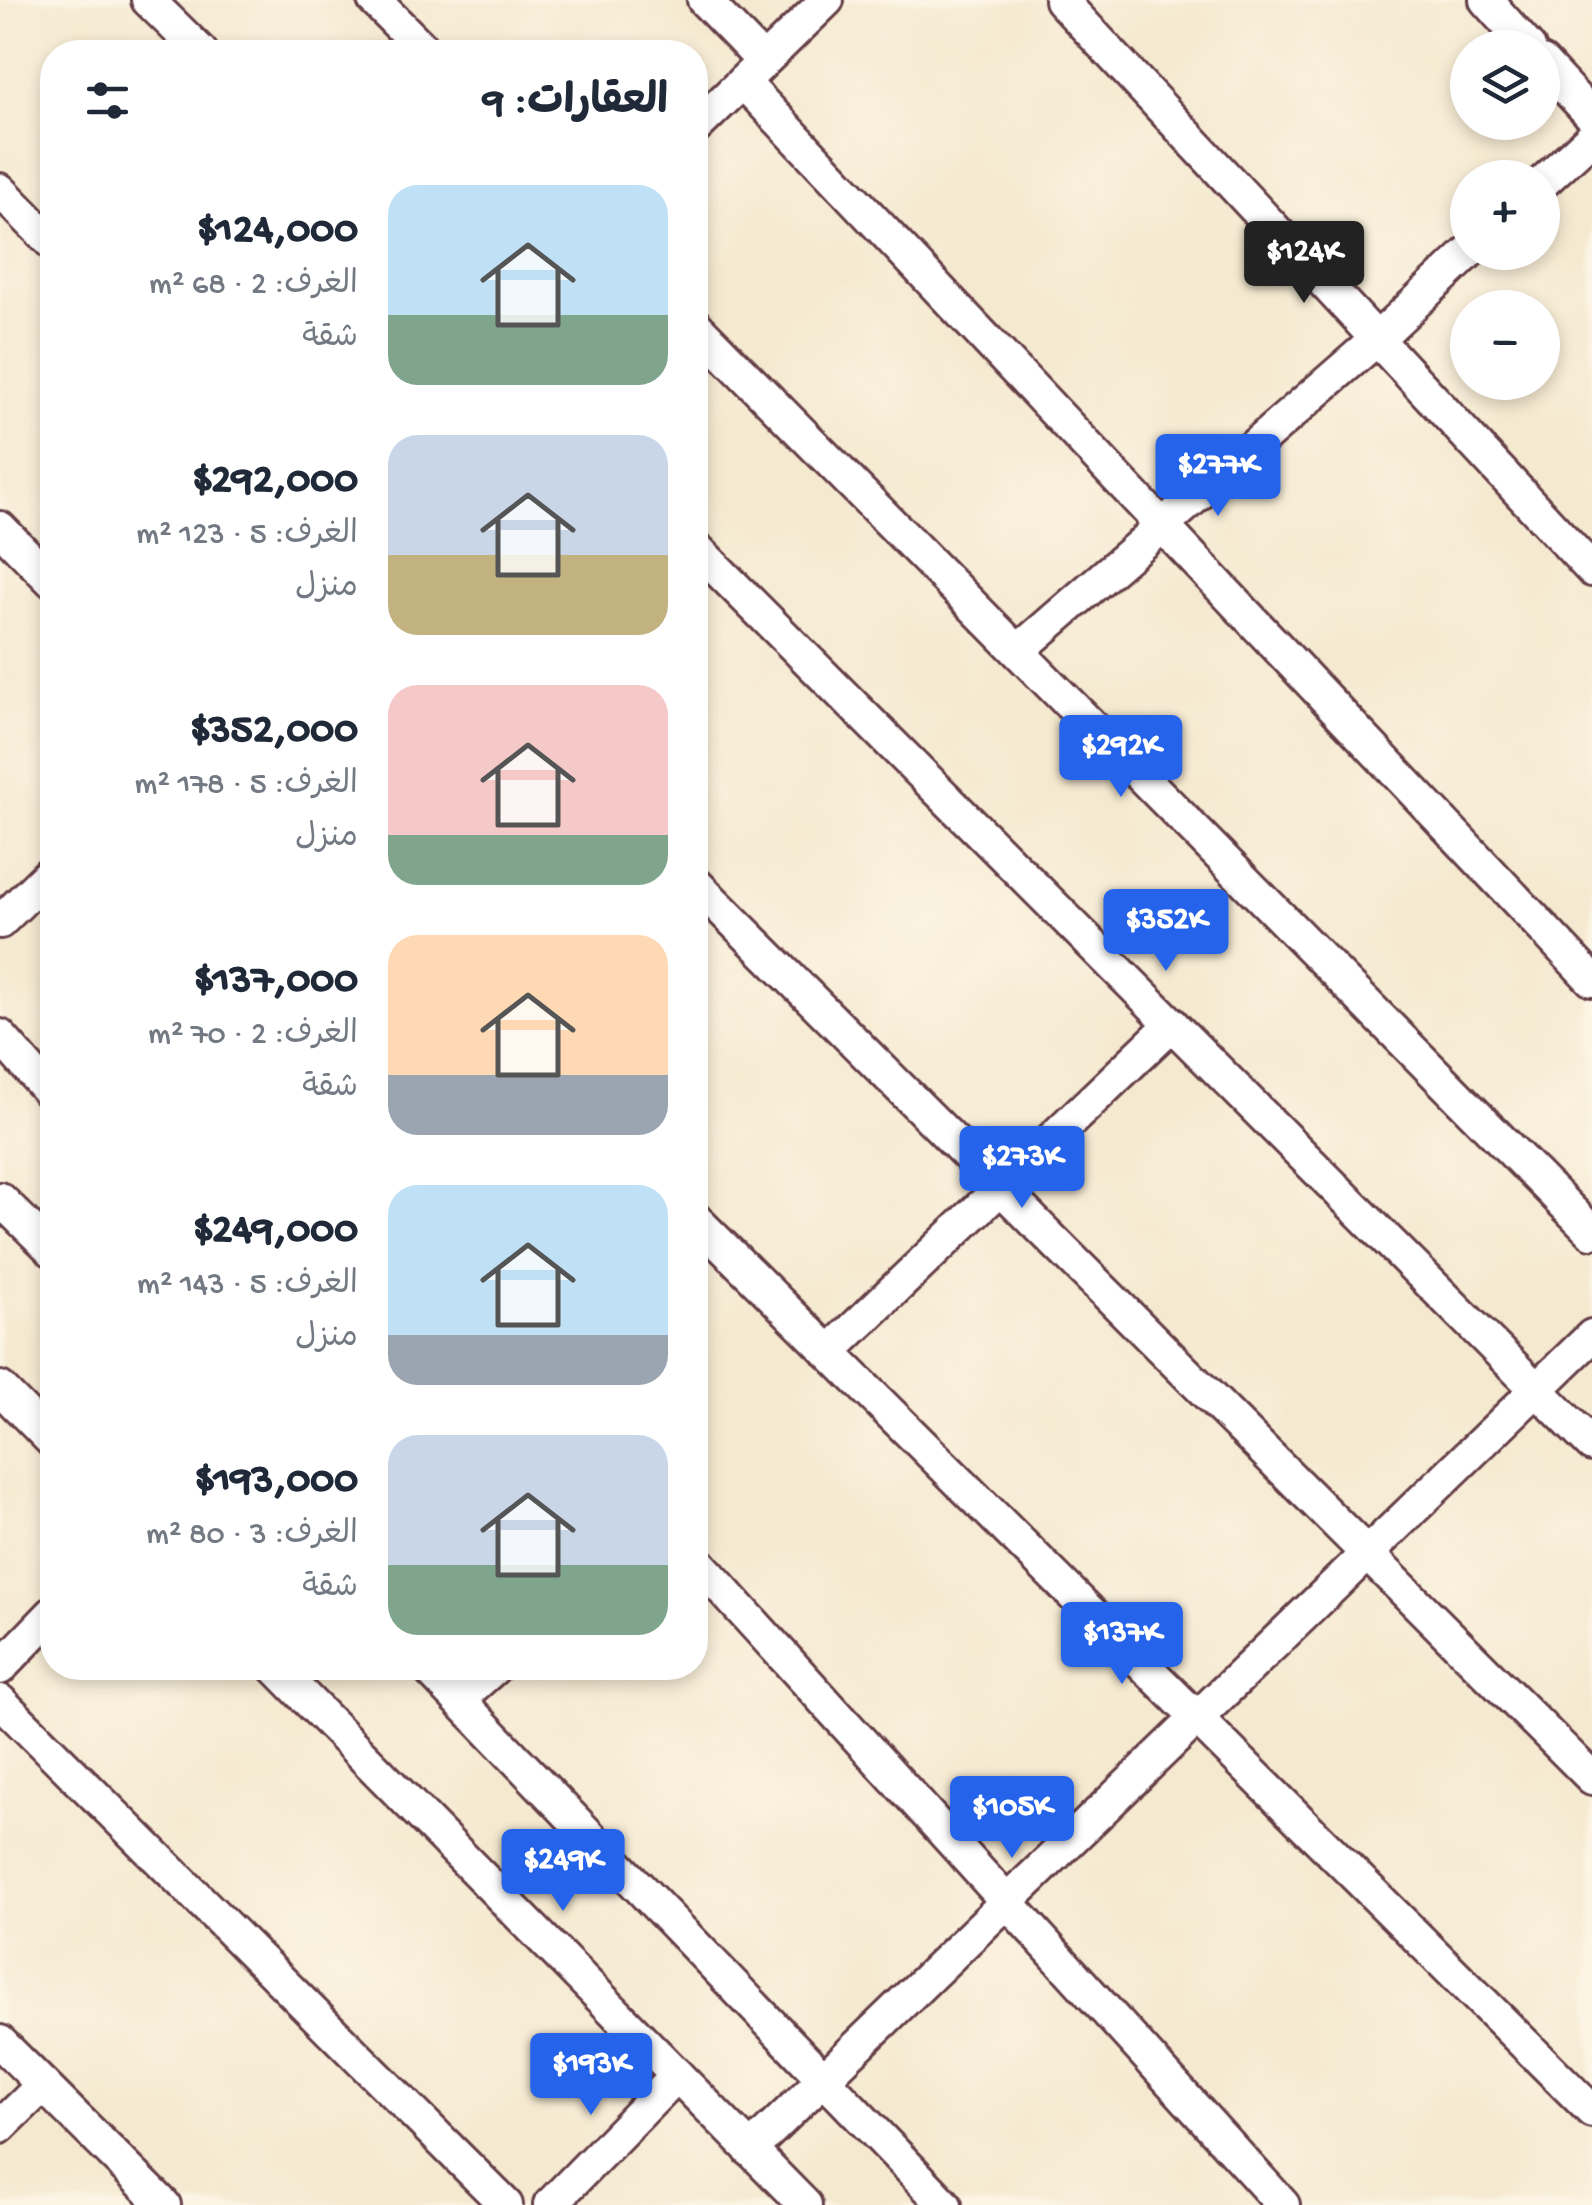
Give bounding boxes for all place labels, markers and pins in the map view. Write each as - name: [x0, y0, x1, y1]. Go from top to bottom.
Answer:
- pin: $124K: [1234, 221, 1374, 306]
- pin: $277K: [1148, 434, 1288, 519]
- pin: $292K: [1051, 715, 1191, 800]
- pin: $352K: [1096, 889, 1236, 974]
- pin: $273K: [952, 1126, 1092, 1211]
- pin: $137K: [1052, 1602, 1192, 1687]
- pin: $105K: [942, 1776, 1082, 1861]
- pin: $249K: [493, 1829, 633, 1914]
- pin: $193K: [521, 2033, 661, 2118]

